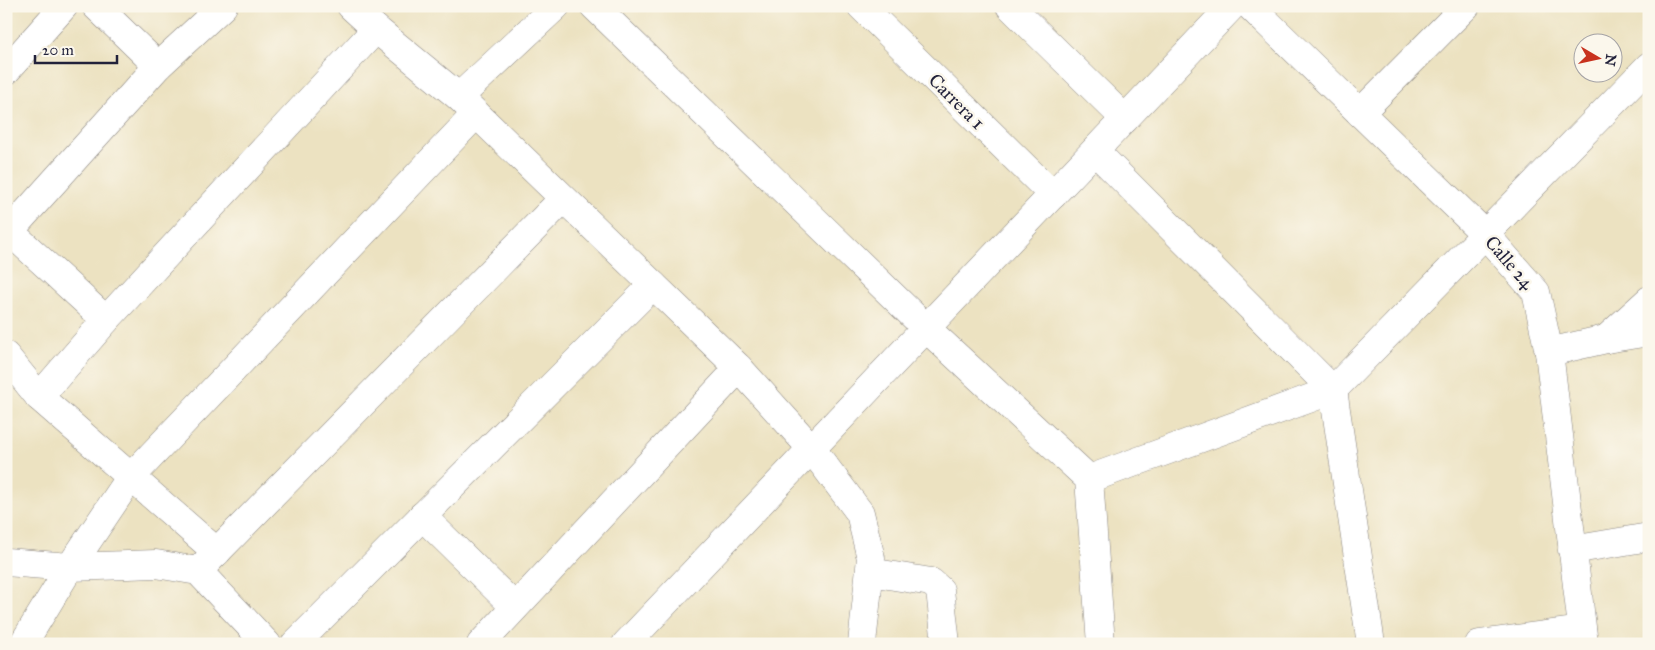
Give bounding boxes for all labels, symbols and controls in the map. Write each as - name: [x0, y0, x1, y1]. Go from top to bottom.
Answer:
- scale bar: [35, 32, 118, 64]
- north arrow: [1572, 32, 1622, 82]
- text: 20 m: [42, 41, 74, 59]
- text: N: [1601, 53, 1620, 67]
- street label: Carrera 1: [924, 69, 989, 134]
- street label: Calle 24: [1480, 231, 1539, 294]

